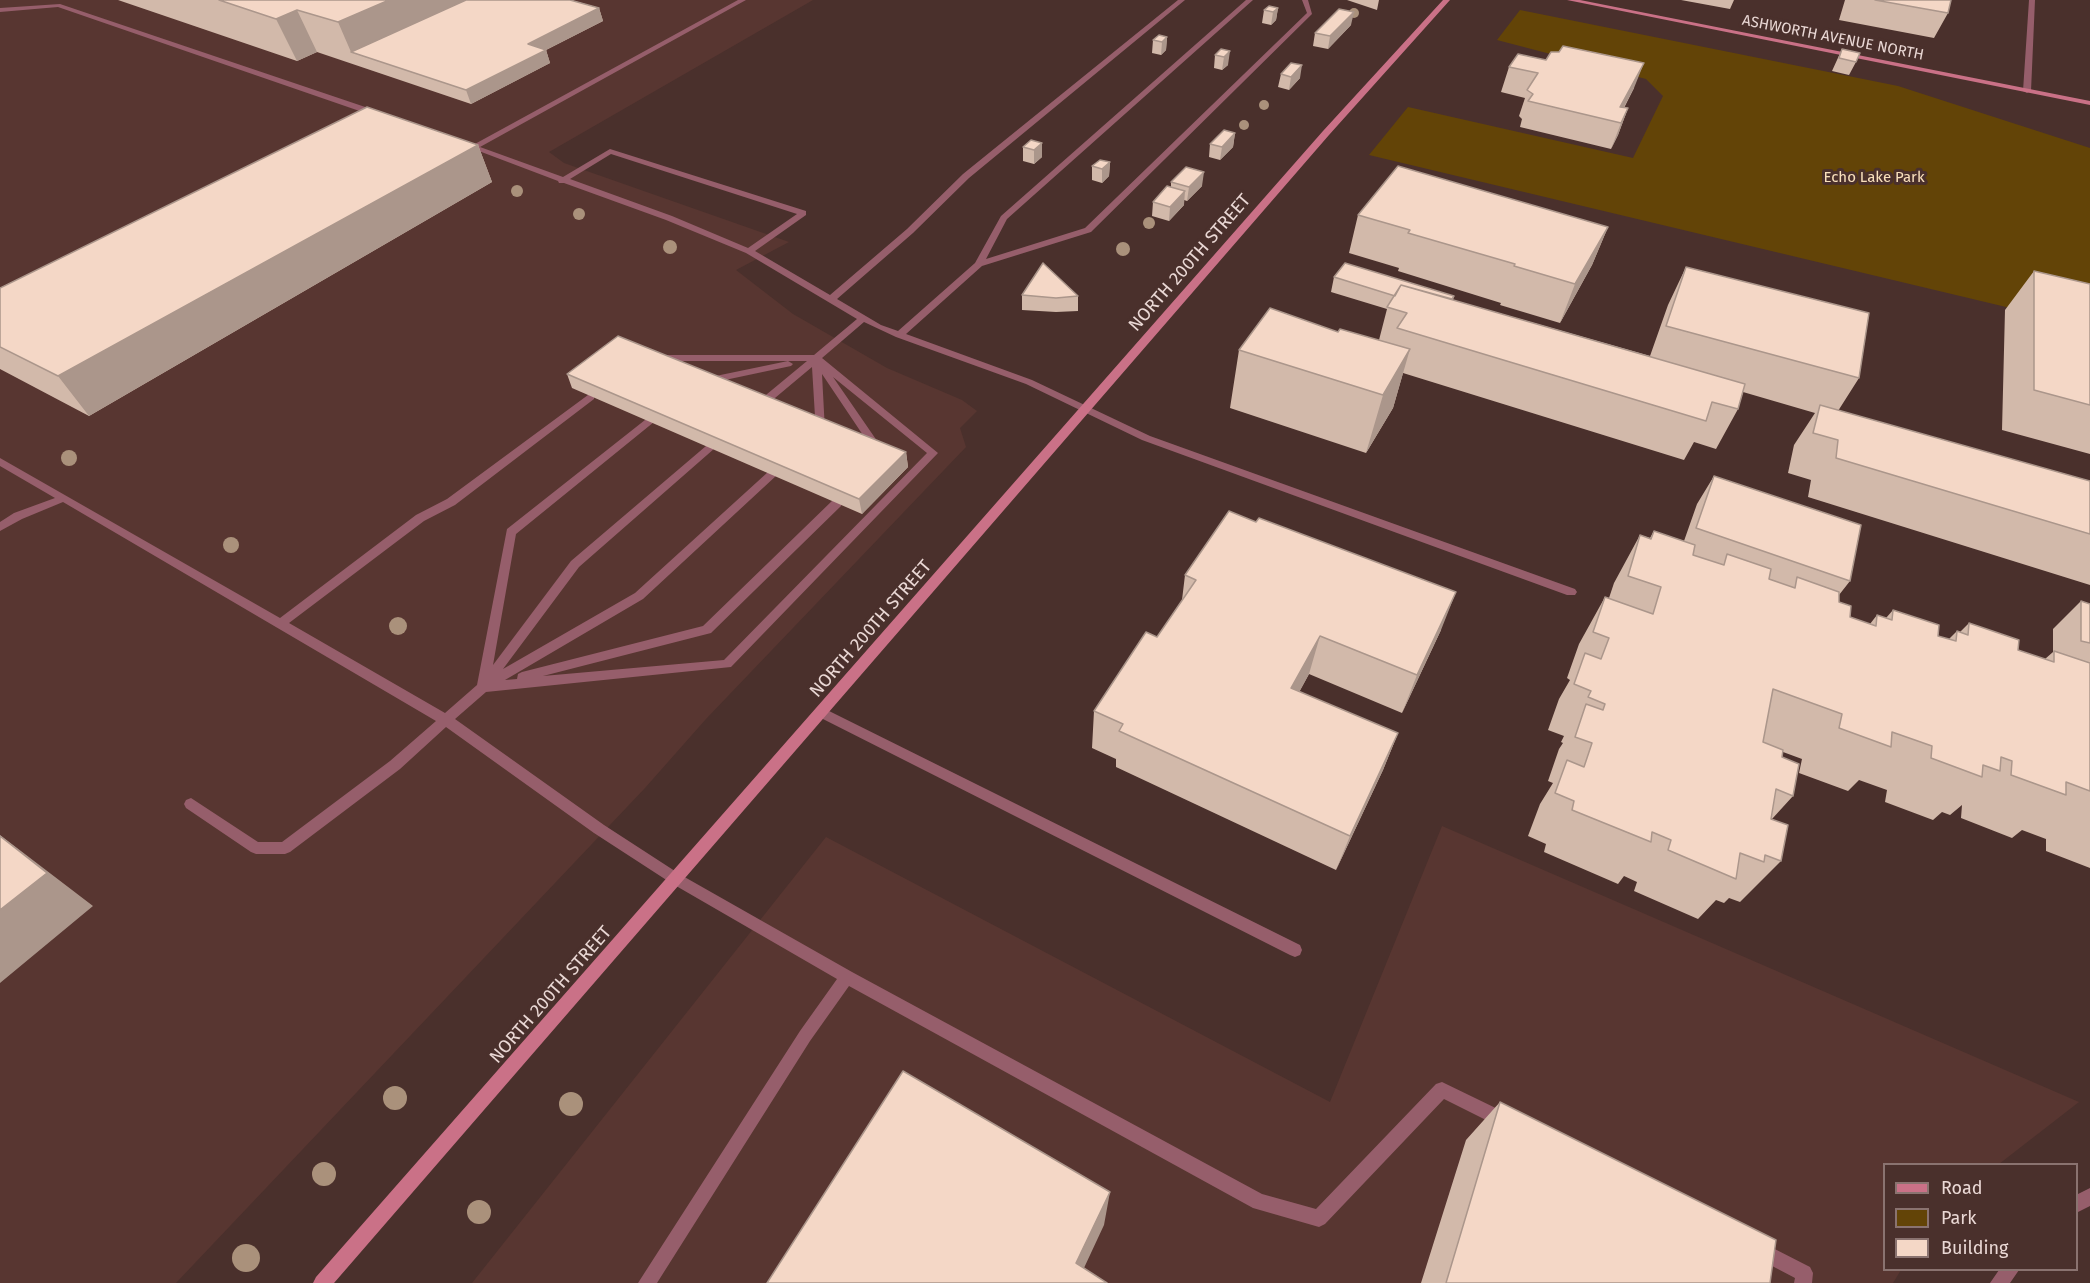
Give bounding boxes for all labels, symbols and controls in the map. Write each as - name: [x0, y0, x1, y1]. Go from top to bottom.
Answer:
- street label: ASHWORTH AVENUE NORTH: [1741, 12, 1925, 64]
- park label: Echo Lake Park: [1823, 169, 1925, 187]
- street label: NORTH 200TH STREET: [1125, 190, 1255, 336]
- street label: NORTH 200TH STREET: [806, 556, 936, 702]
- street label: NORTH 200TH STREET: [486, 922, 616, 1068]
- legend: [1883, 1163, 2078, 1271]
- text: Road: [1941, 1177, 1983, 1199]
- text: Park: [1941, 1207, 1976, 1229]
- text: Building: [1941, 1237, 2008, 1259]

